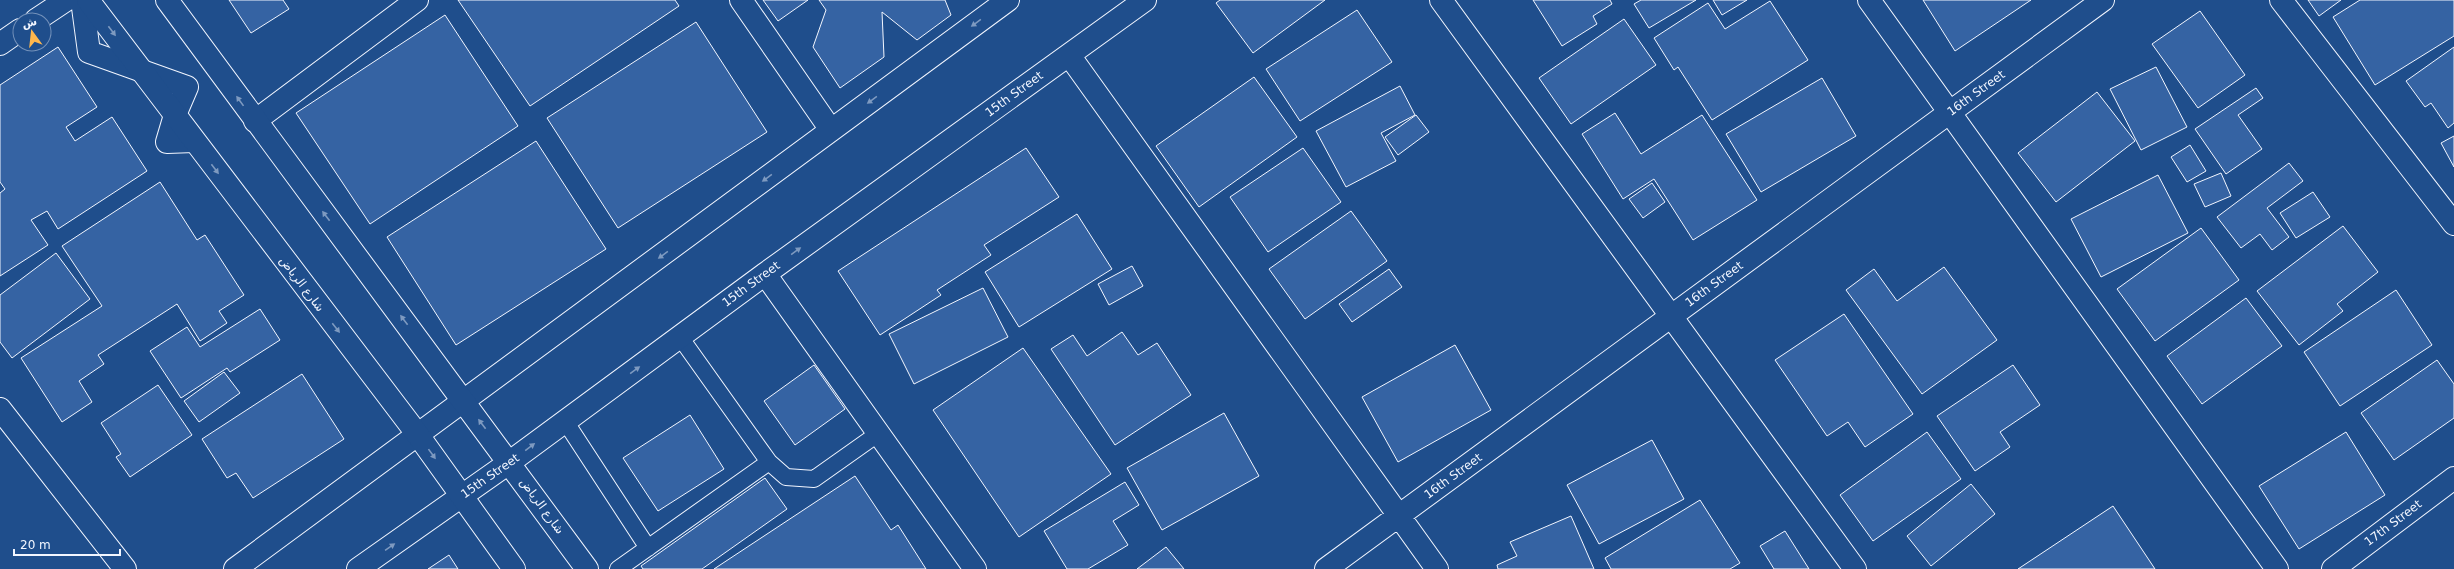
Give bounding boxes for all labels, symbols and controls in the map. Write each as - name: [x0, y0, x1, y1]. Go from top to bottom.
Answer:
- north arrow: [12, 12, 52, 52]
- text: ش: [21, 15, 39, 31]
- one-way arrow: [971, 19, 982, 27]
- one-way arrow: [108, 26, 116, 37]
- street label: 16th Street: [1944, 67, 2008, 119]
- street label: 15th Street: [982, 68, 1046, 120]
- one-way arrow: [236, 95, 244, 106]
- one-way arrow: [866, 96, 877, 105]
- one-way arrow: [211, 163, 219, 174]
- one-way arrow: [762, 173, 773, 182]
- one-way arrow: [322, 211, 330, 221]
- one-way arrow: [791, 247, 801, 255]
- one-way arrow: [657, 251, 668, 259]
- street label: شارع الرياض: [276, 254, 327, 315]
- street label: 15th Street: [719, 258, 783, 310]
- street label: 16th Street: [1682, 258, 1746, 310]
- one-way arrow: [400, 315, 408, 325]
- one-way arrow: [332, 323, 340, 334]
- one-way arrow: [630, 366, 640, 374]
- one-way arrow: [478, 419, 486, 429]
- one-way arrow: [525, 443, 536, 451]
- one-way arrow: [428, 448, 436, 459]
- street label: 16th Street: [1421, 450, 1485, 502]
- street label: 15th Street: [458, 451, 522, 501]
- street label: شارع الرياض: [516, 475, 567, 537]
- street label: 17th Street: [2362, 497, 2425, 549]
- scale bar: [14, 531, 120, 557]
- text: 20 m: [20, 538, 51, 552]
- one-way arrow: [385, 543, 395, 551]

